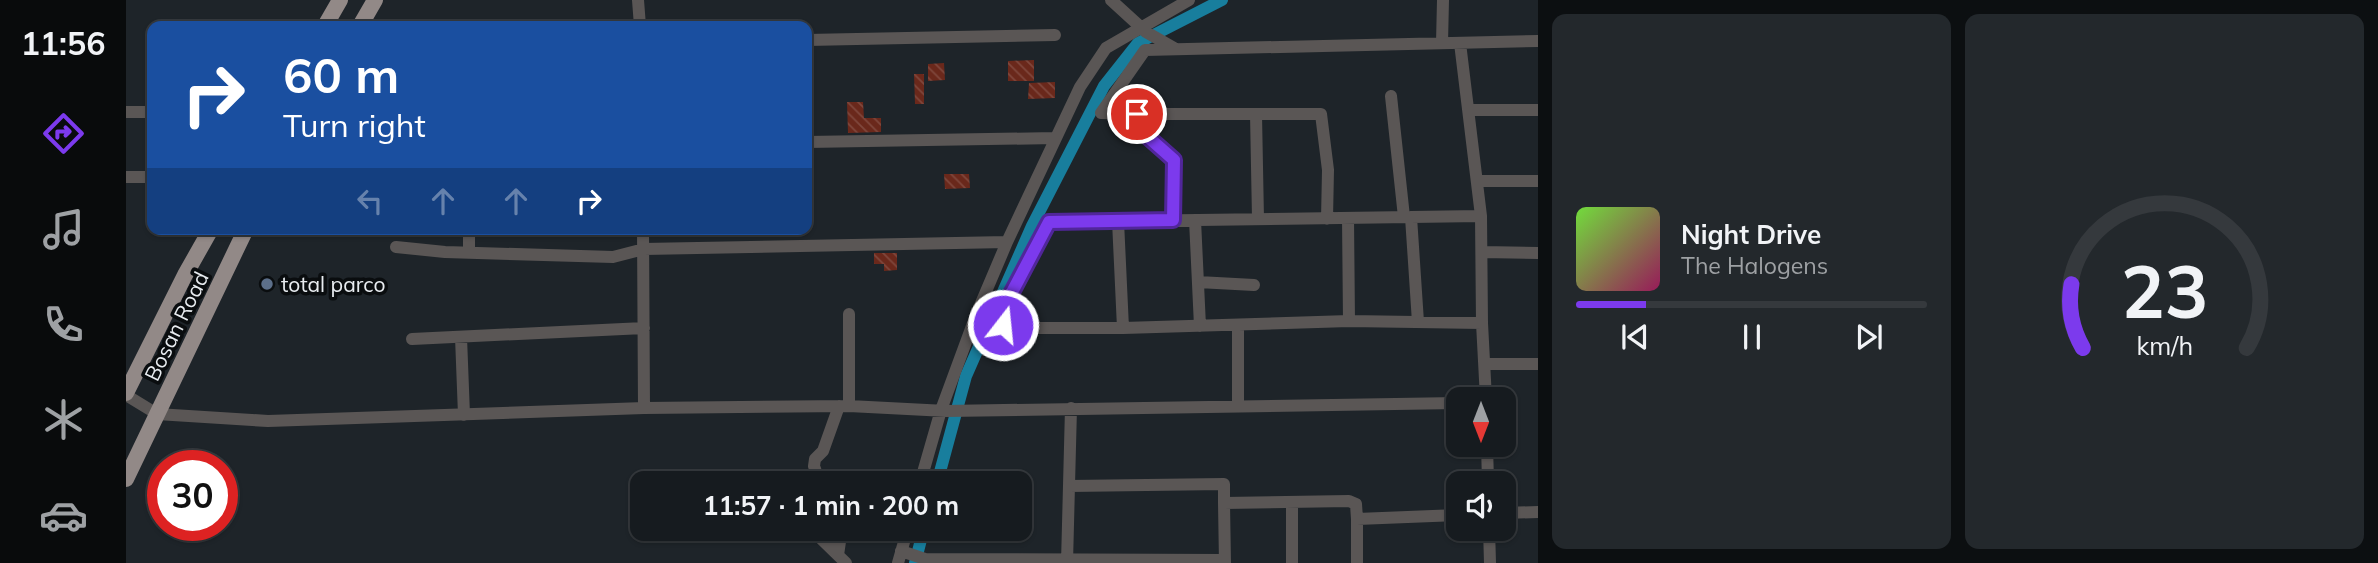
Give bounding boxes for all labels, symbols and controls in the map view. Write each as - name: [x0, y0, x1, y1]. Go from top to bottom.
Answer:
- text: 11:56: [21, 23, 105, 63]
- text: 60 m: [283, 44, 399, 105]
- icon: right: [168, 49, 259, 140]
- pin: [1107, 84, 1167, 144]
- icon: arrive: [1118, 95, 1156, 133]
- text: Turn right: [283, 105, 426, 145]
- icon: directions: [39, 109, 88, 158]
- icon: left: [351, 182, 389, 220]
- icon: ahead: [424, 182, 462, 220]
- icon: ahead: [497, 182, 535, 220]
- icon: right: [570, 182, 608, 220]
- icon: music: [39, 205, 88, 254]
- text: Night Drive: [1681, 218, 1821, 251]
- text: 23: [2121, 245, 2208, 336]
- text: The Halogens: [1681, 251, 1828, 280]
- street label: Bosan Road: [138, 267, 214, 385]
- place label: total parco: [281, 271, 385, 297]
- marker: total parco: [259, 276, 275, 292]
- position arrow: [966, 288, 1040, 362]
- icon: phone: [39, 300, 88, 349]
- icon: previous: [1616, 318, 1654, 356]
- icon: pause: [1733, 318, 1771, 356]
- icon: next: [1850, 318, 1888, 356]
- text: km/h: [2136, 329, 2193, 360]
- north arrow: [1446, 387, 1516, 457]
- map controls: [1446, 387, 1516, 541]
- icon: climate: [39, 395, 88, 444]
- speed limit sign: 30: [147, 450, 238, 541]
- button: sound: [1446, 471, 1516, 541]
- text: 11:57 · 1 min · 200 m: [703, 489, 959, 522]
- icon: car: [39, 491, 88, 540]

